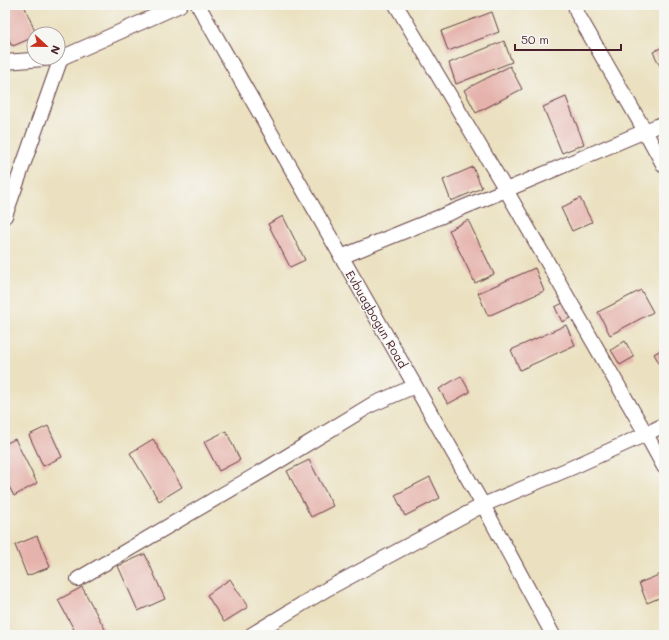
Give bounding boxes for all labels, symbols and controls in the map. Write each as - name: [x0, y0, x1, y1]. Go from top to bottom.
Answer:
- north arrow: [26, 26, 66, 66]
- scale bar: [515, 26, 621, 52]
- text: 50 m: [521, 31, 549, 47]
- text: N: [47, 43, 64, 57]
- street label: Evbuagbogun Road: [342, 267, 412, 371]

